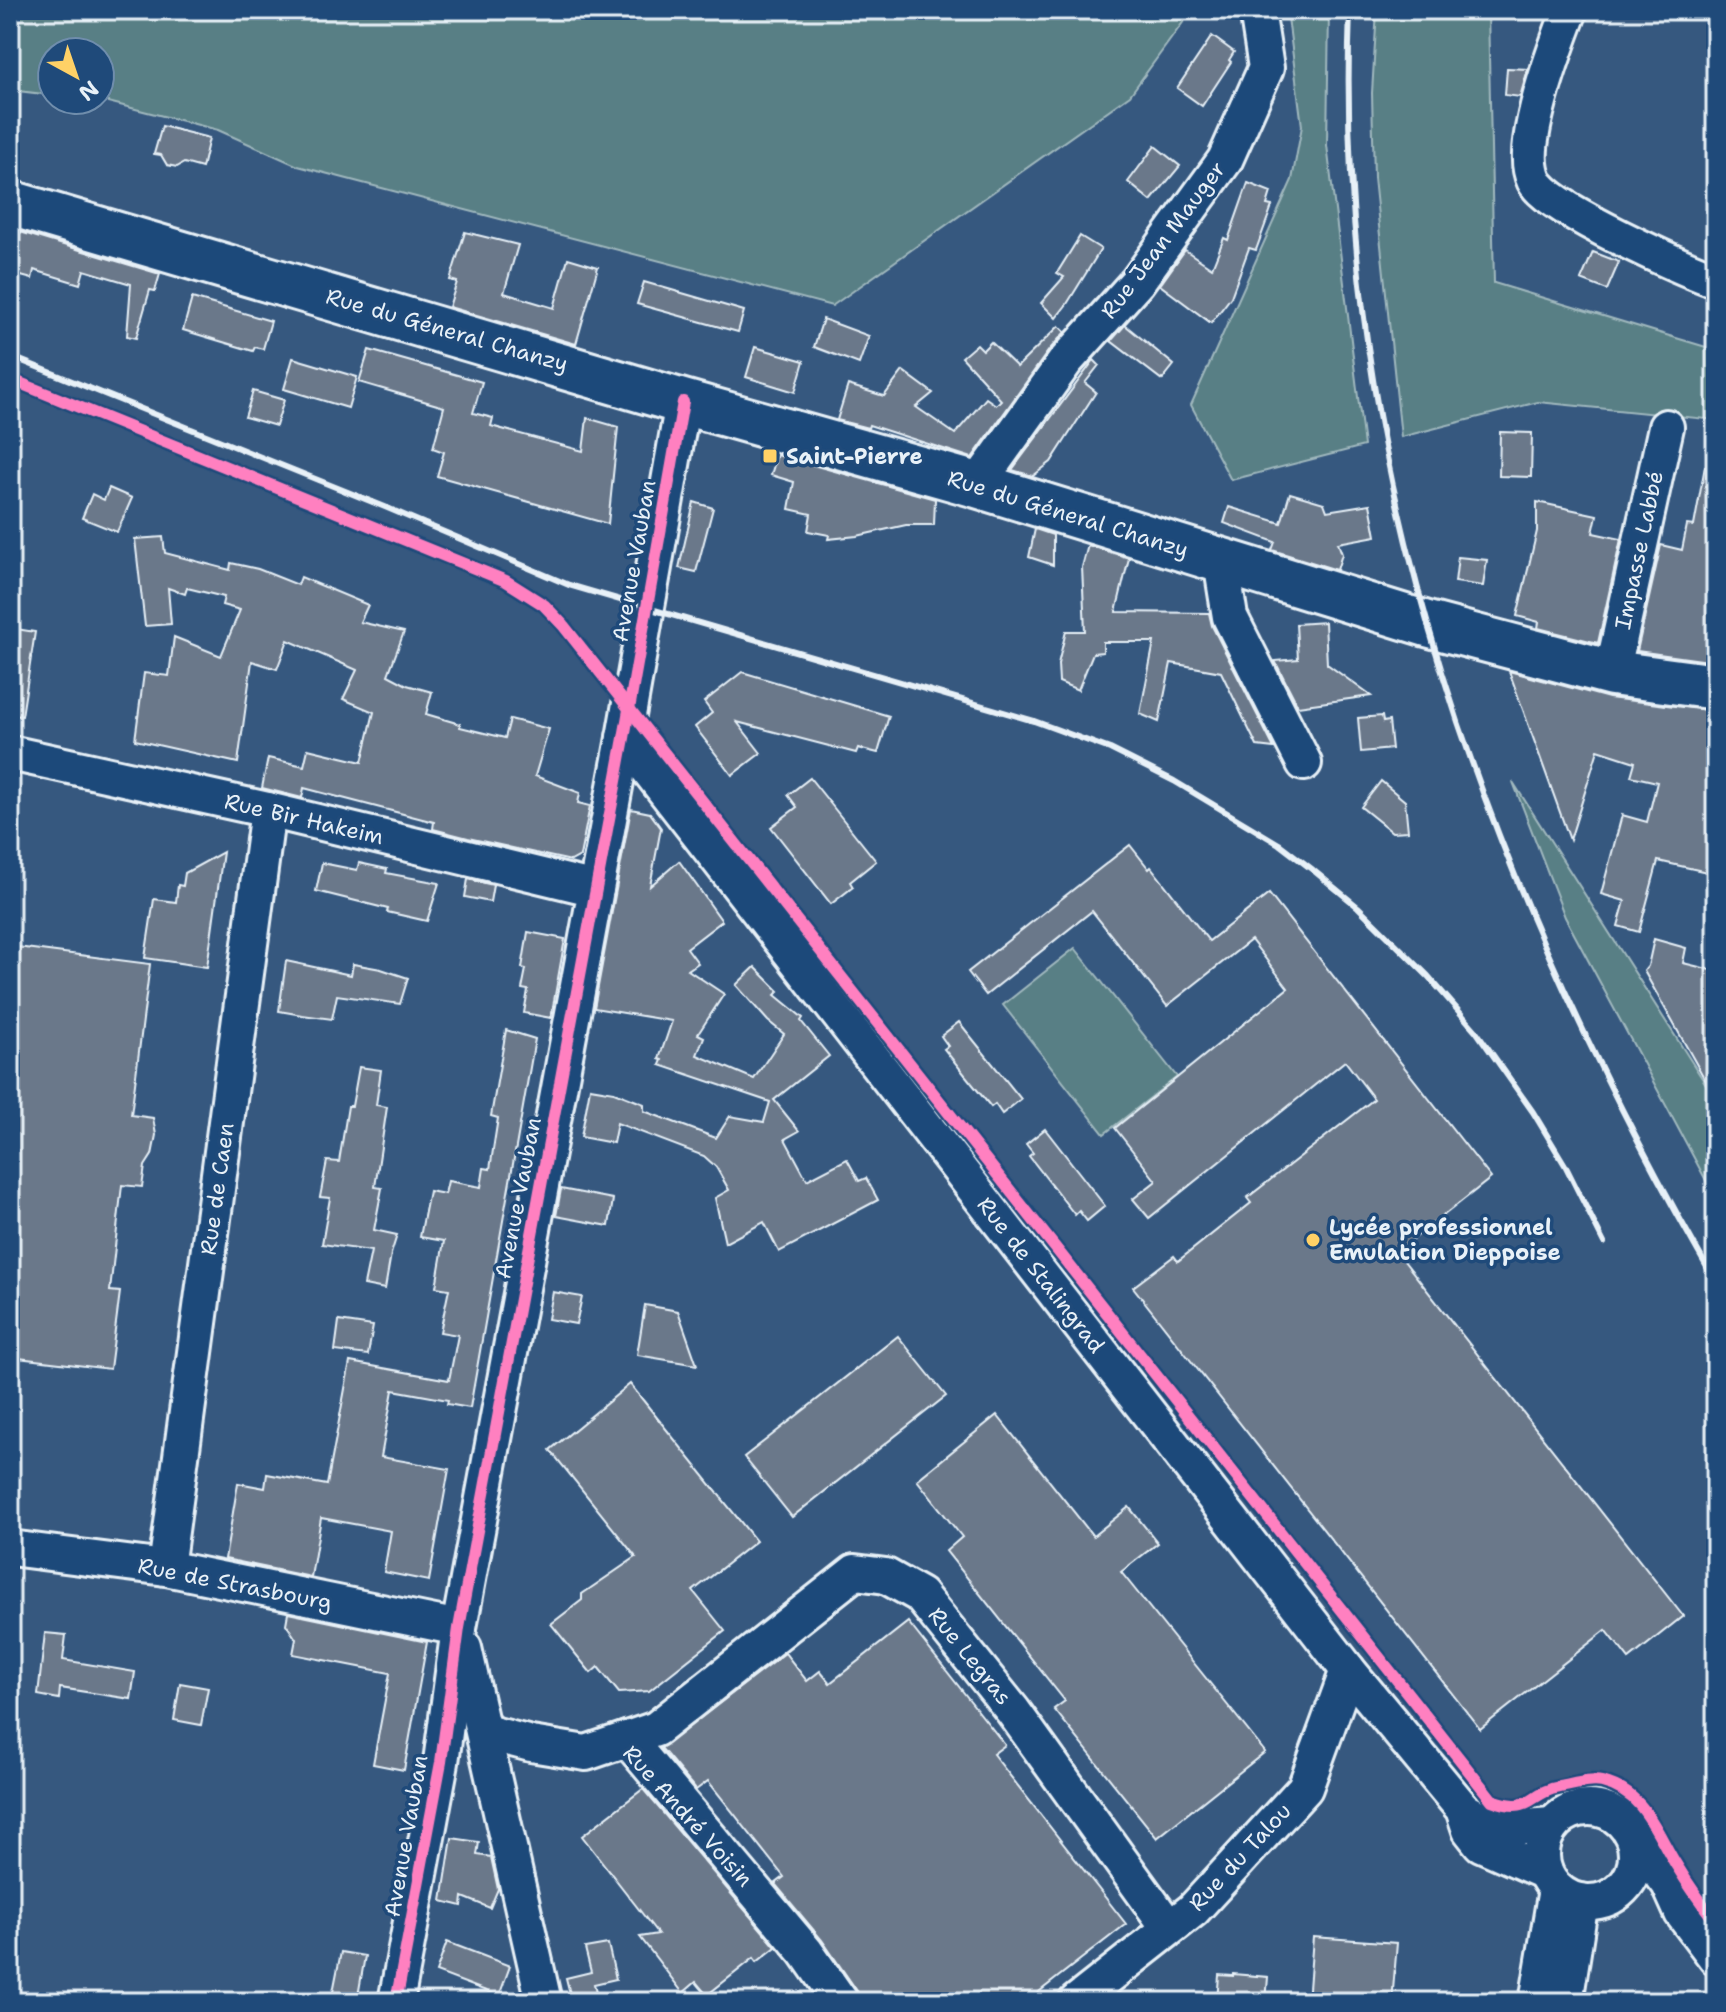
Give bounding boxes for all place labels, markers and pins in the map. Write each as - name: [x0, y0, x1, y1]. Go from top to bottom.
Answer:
- place label: Saint-Pierre: [786, 442, 923, 471]
- marker: Saint-Pierre: [761, 447, 779, 465]
- place label: Lycée professionnel Emulation Dieppoise: [1329, 1213, 1561, 1267]
- marker: Lycée professionnel Emulation Dieppoise: [1304, 1231, 1322, 1249]

